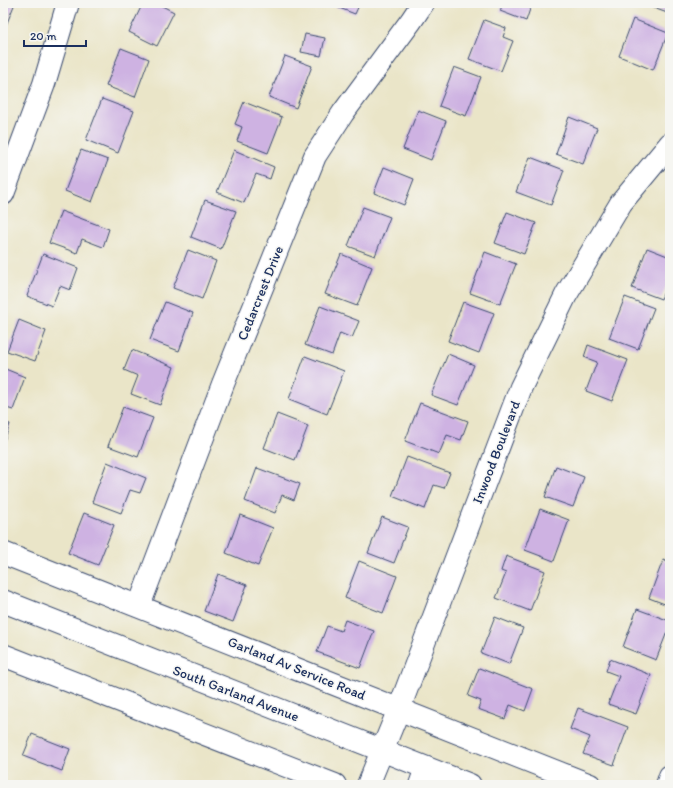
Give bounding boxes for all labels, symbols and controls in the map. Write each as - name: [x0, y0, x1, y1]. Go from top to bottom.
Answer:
- scale bar: [24, 22, 86, 48]
- text: 20 m: [30, 29, 57, 43]
- street label: Cedarcrest Drive: [234, 243, 287, 343]
- street label: Inwood Boulevard: [469, 398, 524, 506]
- street label: Garland Av Service Road: [225, 633, 369, 704]
- street label: South Garland Avenue: [170, 662, 302, 726]

